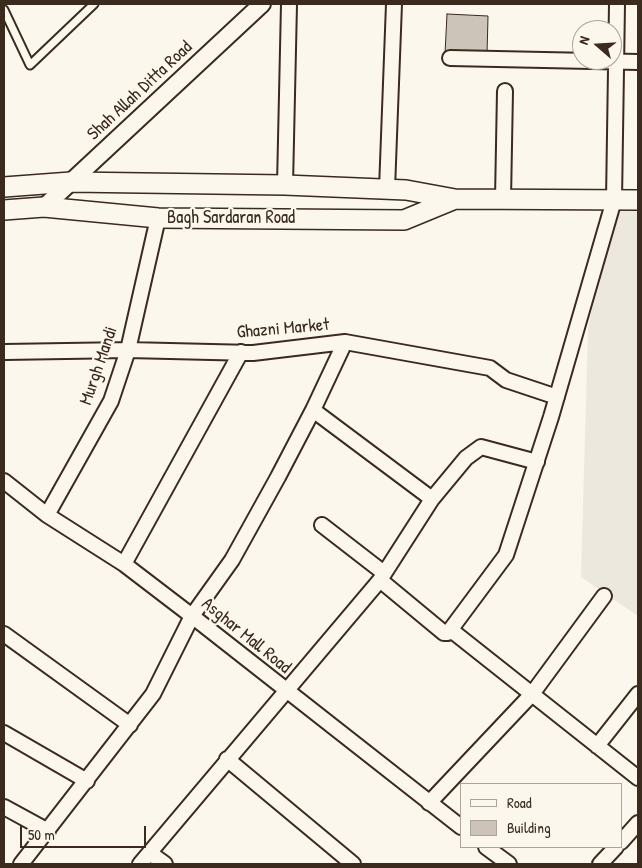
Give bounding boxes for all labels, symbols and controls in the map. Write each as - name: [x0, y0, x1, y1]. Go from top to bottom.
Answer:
- north arrow: [572, 20, 622, 70]
- text: N: [573, 34, 593, 47]
- street label: Shah Allah Ditta Road: [83, 37, 197, 145]
- street label: Bagh Sardaran Road: [167, 207, 295, 229]
- street label: Ghazni Market: [236, 314, 330, 344]
- street label: Murgh Mandi: [76, 324, 122, 408]
- street label: Asghar Mall Road: [197, 593, 295, 679]
- legend: [460, 783, 622, 848]
- text: Road: [507, 792, 532, 813]
- scale bar: [22, 816, 149, 848]
- text: Building: [507, 817, 551, 838]
- text: 50 m: [28, 824, 55, 845]

